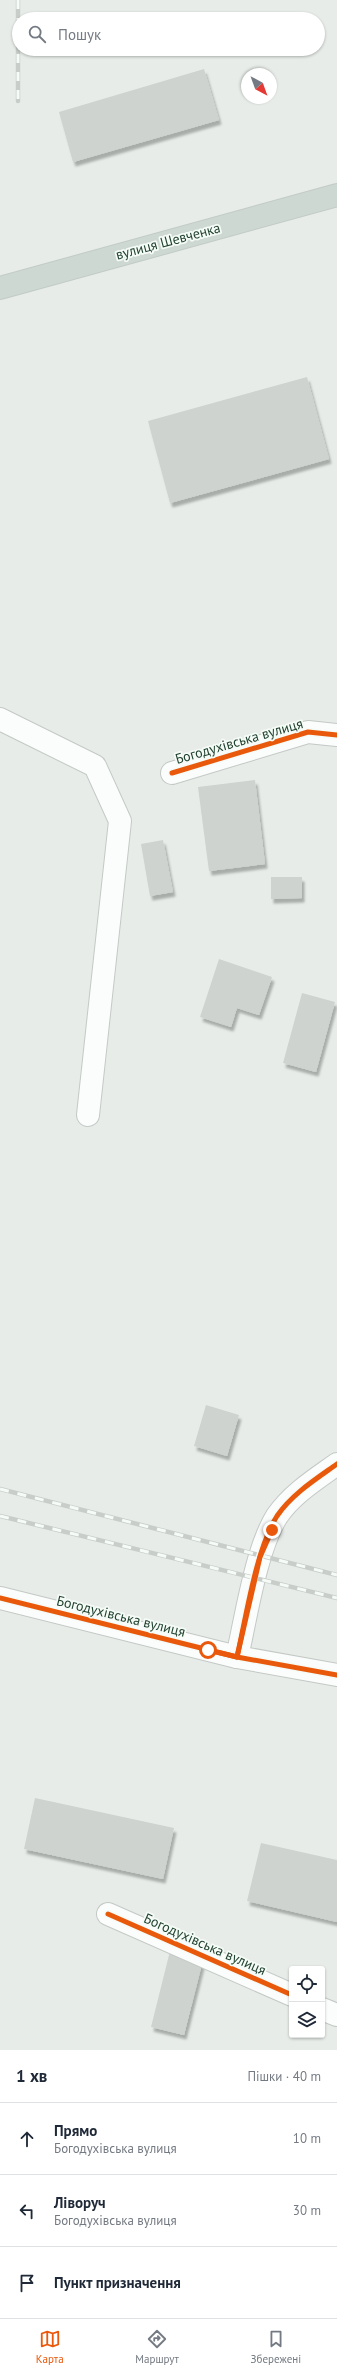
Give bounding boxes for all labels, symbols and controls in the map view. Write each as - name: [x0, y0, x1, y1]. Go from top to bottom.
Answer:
- search box: [12, 12, 325, 56]
- icon: search: [26, 23, 48, 45]
- text: Пошук: [58, 25, 101, 44]
- north arrow: [241, 68, 277, 104]
- street label: вулиця Шевченка: [114, 218, 222, 264]
- street label: Богодухівська вулиця: [173, 714, 305, 768]
- route end: [263, 1521, 281, 1539]
- street label: Богодухівська вулиця: [55, 1591, 187, 1641]
- route start: [199, 1641, 217, 1659]
- street label: Богодухівська вулиця: [141, 1909, 269, 1979]
- map controls: [289, 1966, 325, 2038]
- button: locate: [289, 1966, 325, 2002]
- button: layers: [289, 2002, 325, 2038]
- text: 1 хв: [16, 2065, 47, 2087]
- text: Пішки · 40 m: [247, 2068, 321, 2085]
- text: Прямо: [54, 2121, 97, 2140]
- icon: ahead: [16, 2128, 38, 2150]
- text: 10 m: [293, 2130, 321, 2147]
- text: Богодухівська вулиця: [54, 2140, 177, 2157]
- text: Ліворуч: [54, 2193, 106, 2212]
- icon: left: [16, 2200, 38, 2222]
- text: 30 m: [293, 2202, 321, 2219]
- text: Богодухівська вулиця: [54, 2212, 177, 2229]
- icon: arrive: [16, 2272, 38, 2294]
- text: Пункт призначення: [54, 2273, 181, 2292]
- tab: Карта: [36, 2328, 64, 2366]
- tab: Маршрут: [135, 2328, 179, 2366]
- tab: Збережені: [251, 2328, 301, 2366]

